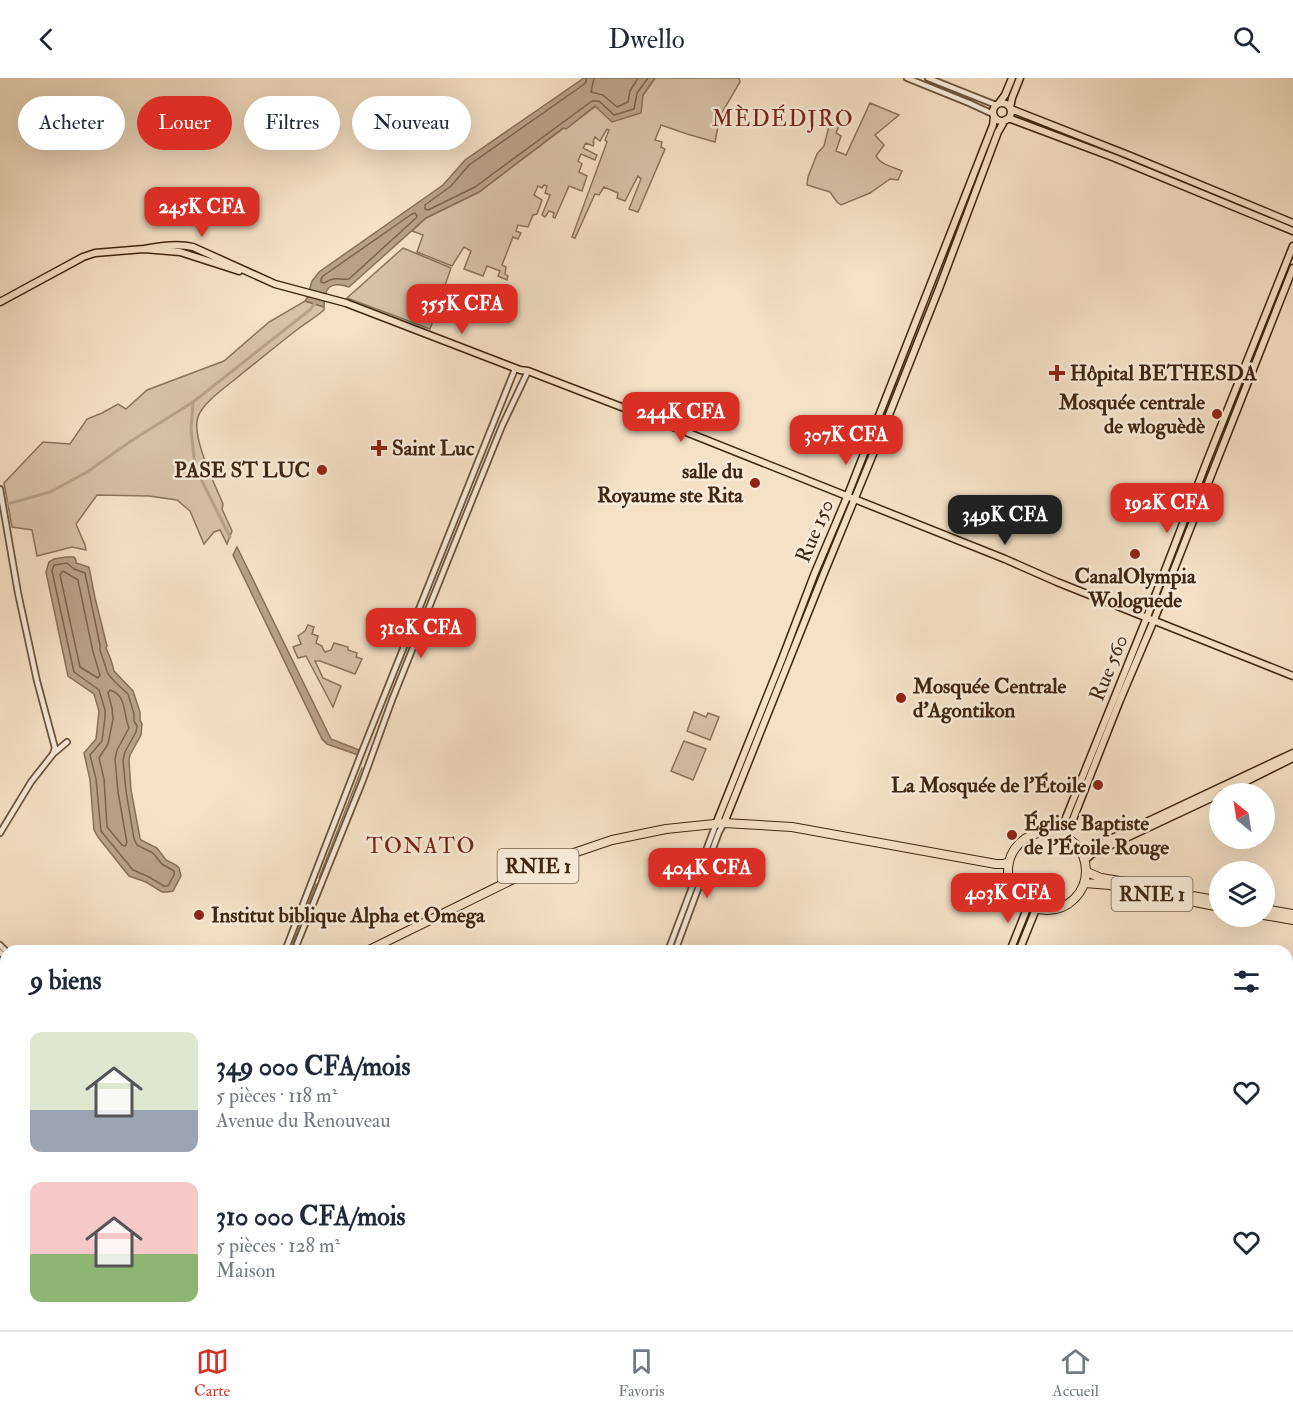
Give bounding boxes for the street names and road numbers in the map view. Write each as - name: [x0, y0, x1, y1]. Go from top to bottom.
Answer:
- street label: Rue 150: [790, 495, 840, 567]
- street label: Rue 560: [1083, 631, 1135, 705]
- road number: RNIE 1: [498, 849, 578, 883]
- road number: RNIE 1: [1112, 877, 1192, 911]

